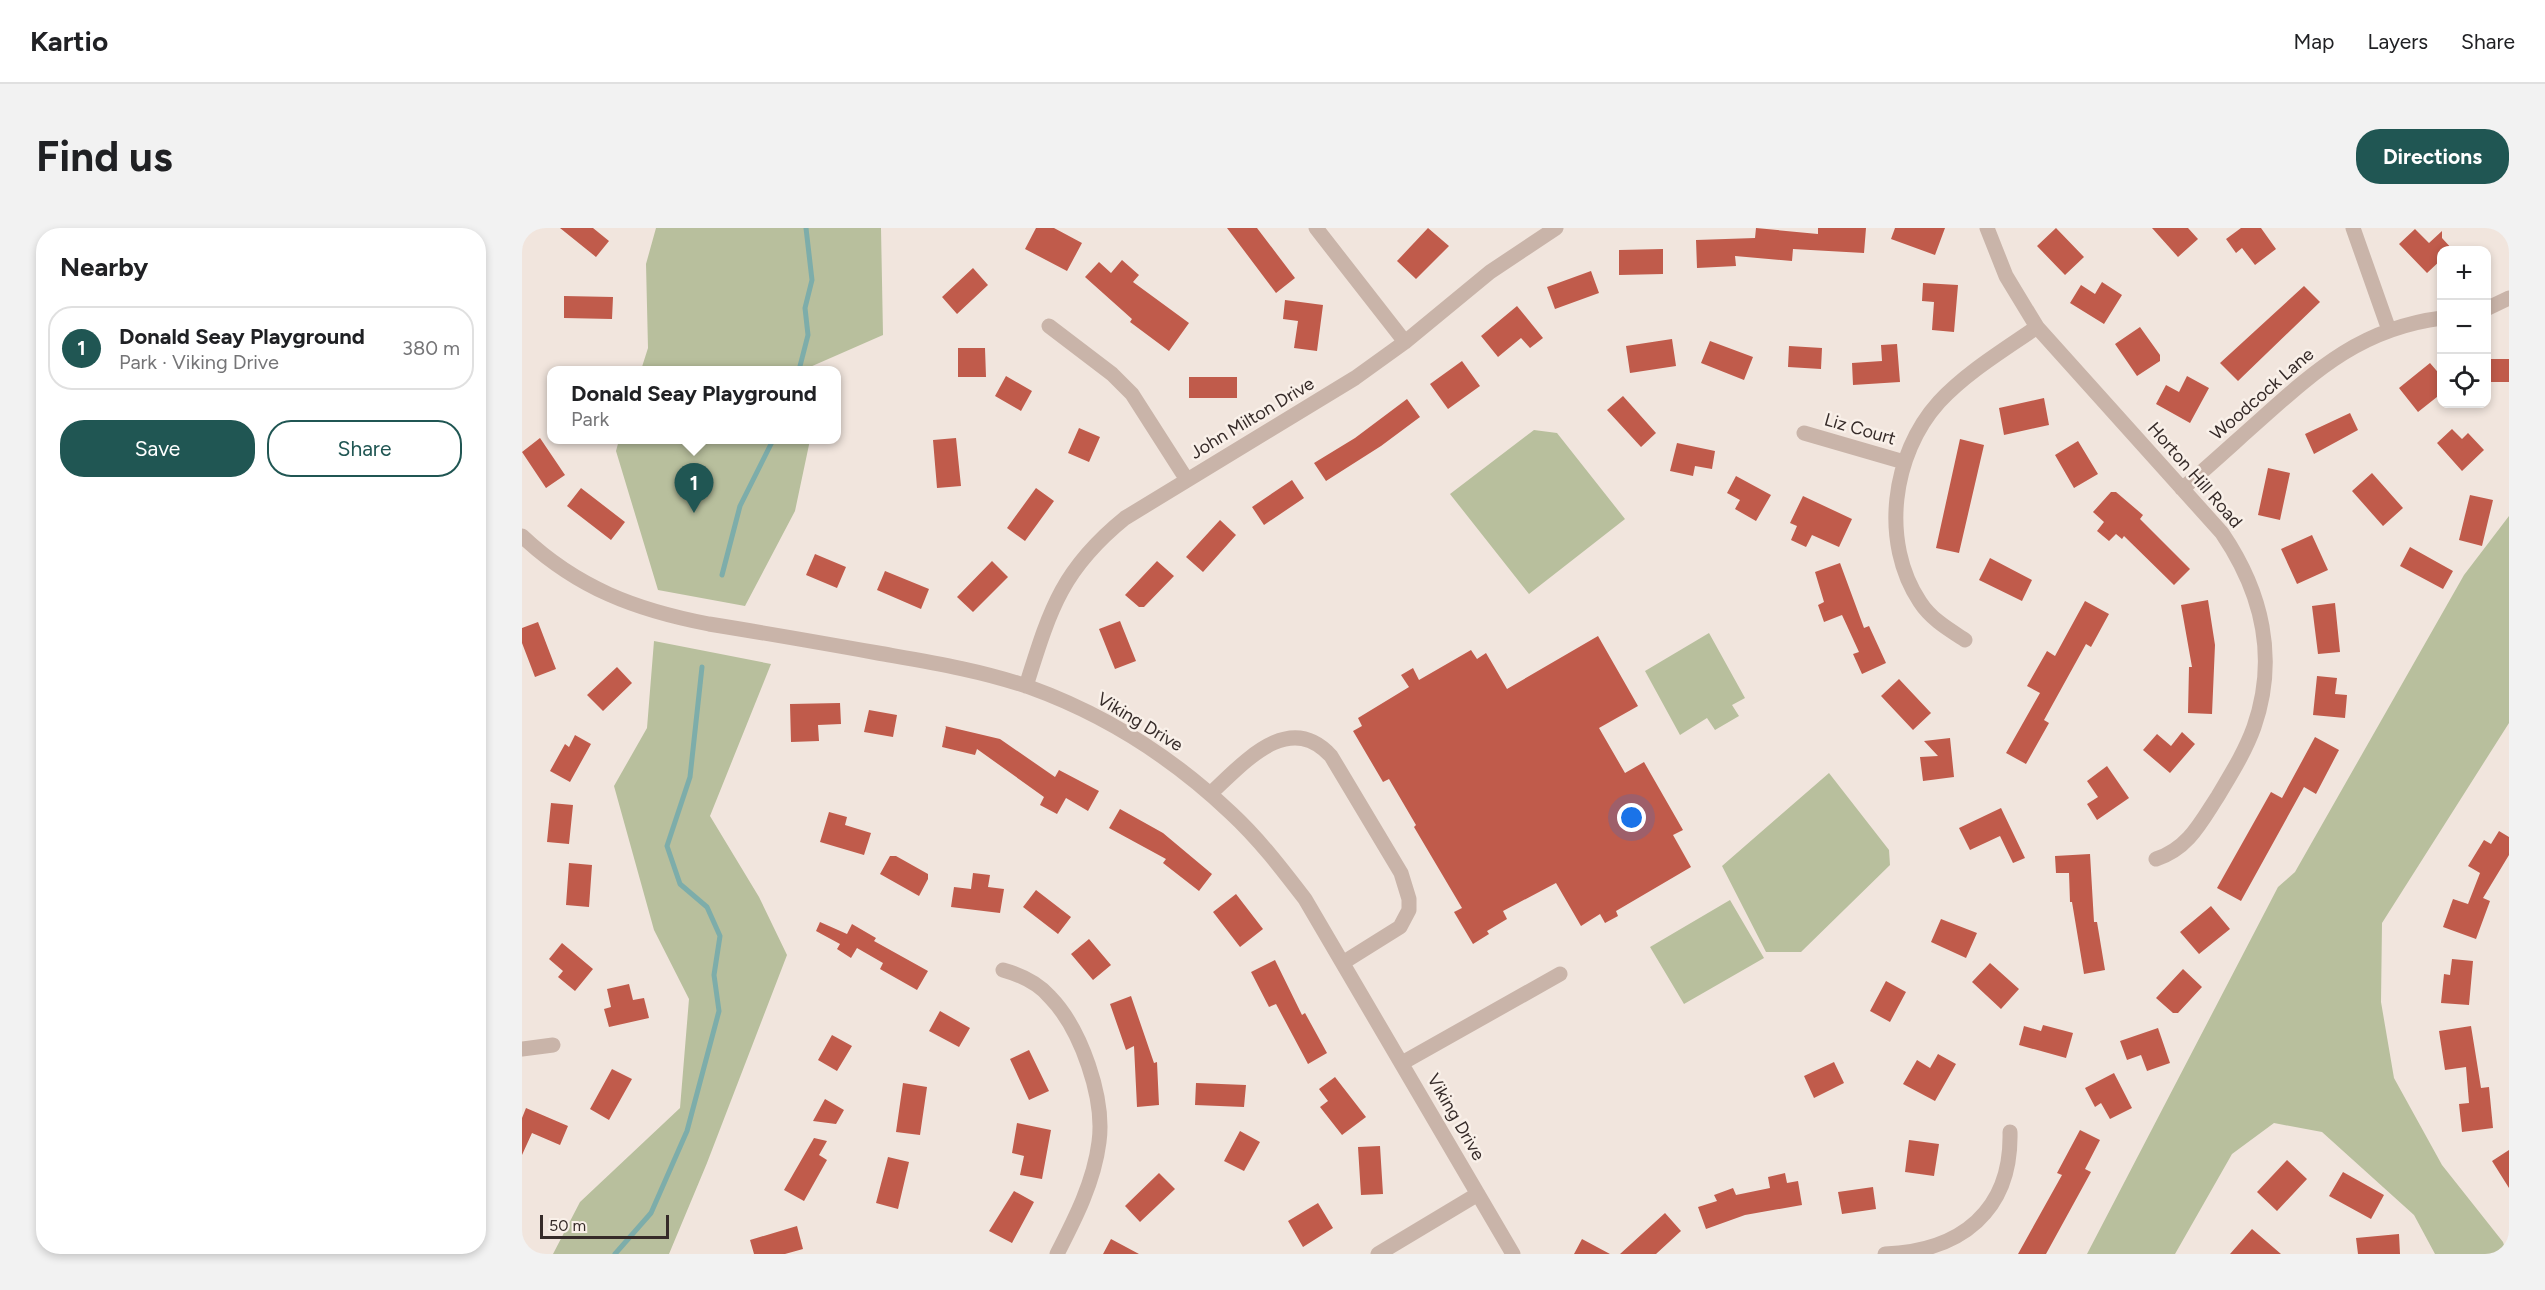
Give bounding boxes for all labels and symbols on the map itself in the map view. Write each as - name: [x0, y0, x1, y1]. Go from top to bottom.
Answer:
- street label: Woodcock Lane: [2206, 343, 2318, 445]
- street label: John Milton Drive: [1186, 372, 1318, 464]
- street label: Liz Court: [1822, 408, 1898, 450]
- street label: Horton Hill Road: [2143, 418, 2247, 532]
- pin: 1: [674, 464, 714, 513]
- street label: Viking Drive: [1093, 688, 1187, 756]
- your location: [1617, 803, 1646, 832]
- street label: Viking Drive: [1422, 1070, 1490, 1164]
- scale bar: [540, 1212, 669, 1240]

